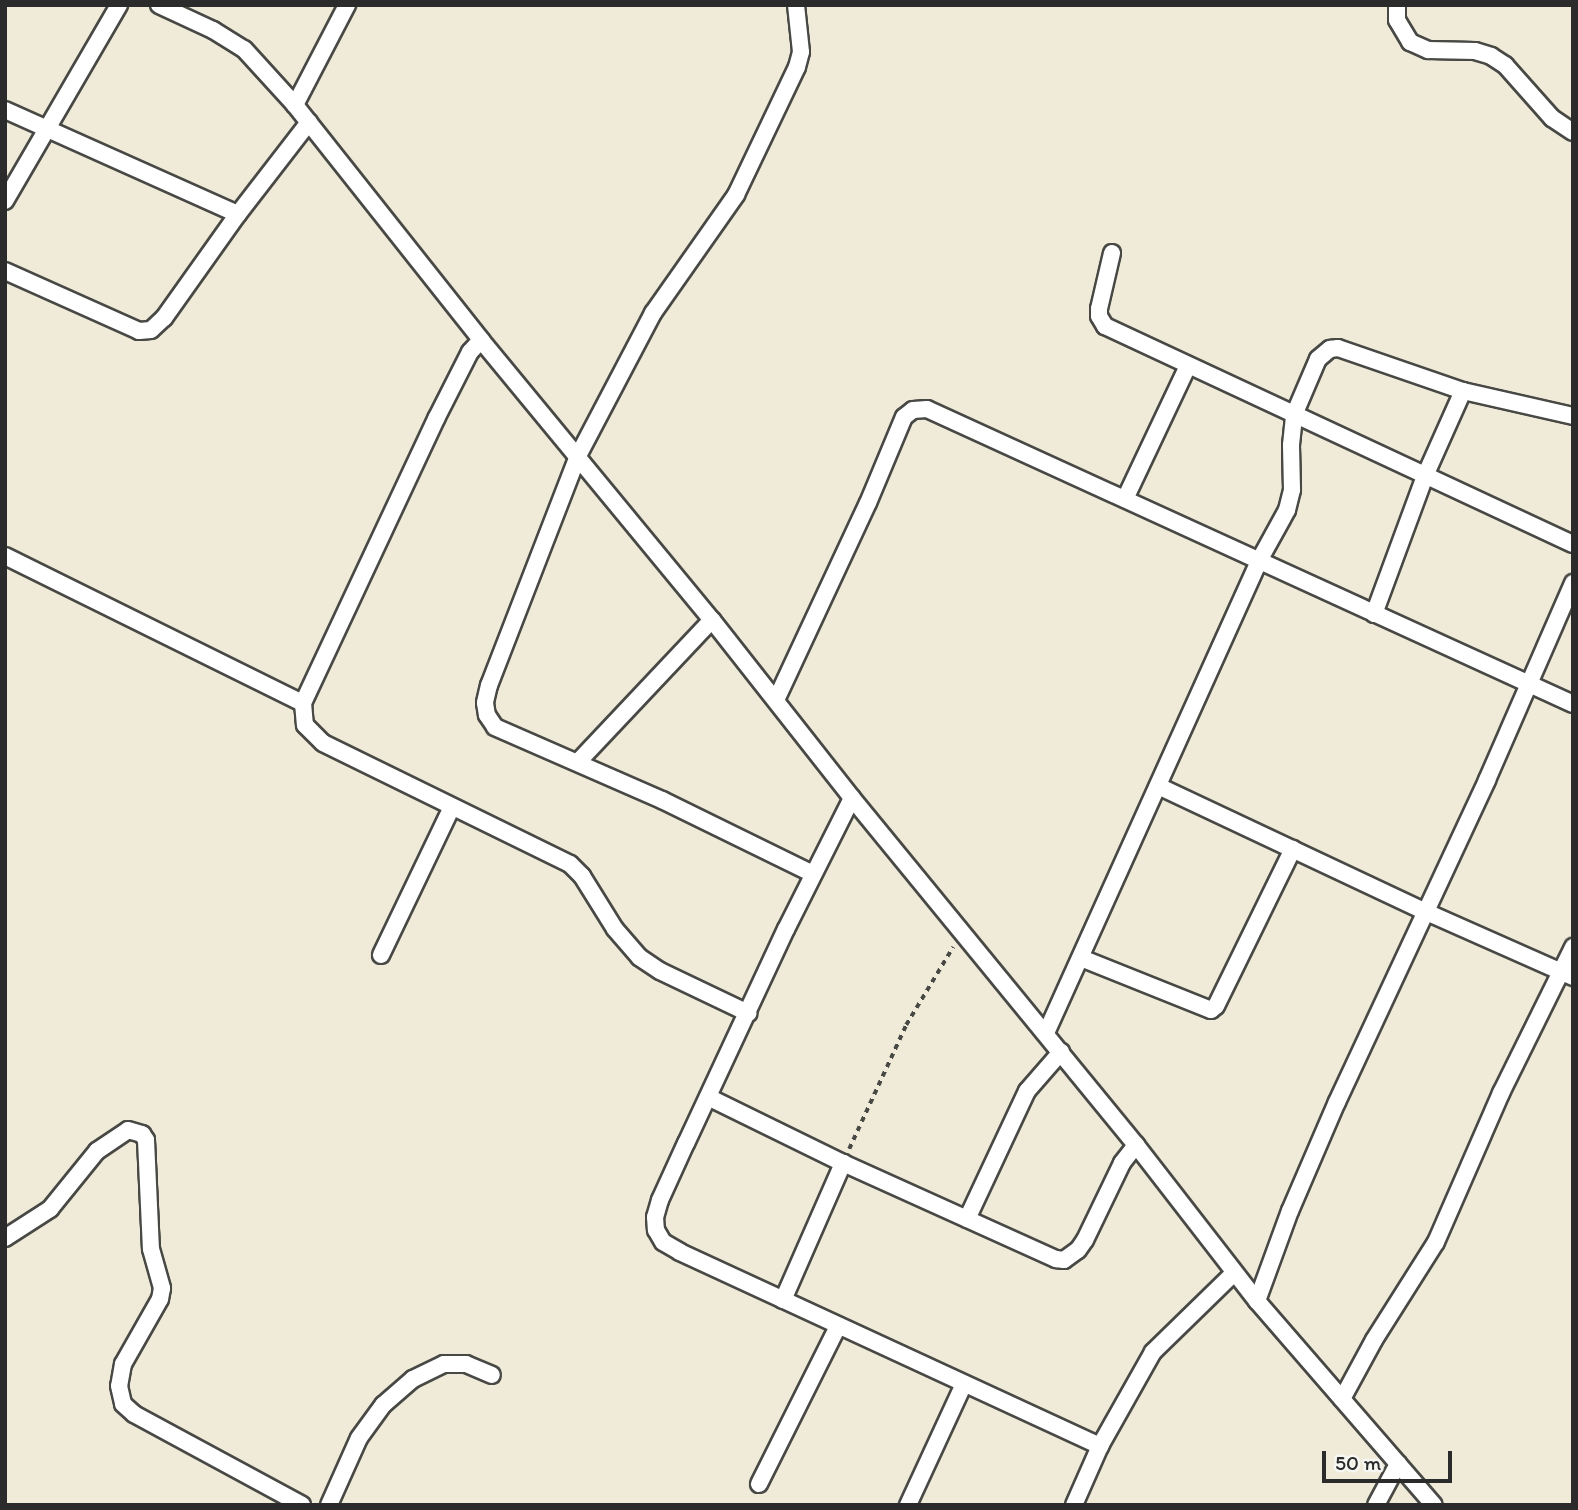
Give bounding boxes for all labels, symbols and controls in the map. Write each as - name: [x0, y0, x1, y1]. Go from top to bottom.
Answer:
- scale bar: [1326, 1436, 1456, 1480]
- text: 50 m: [1335, 1450, 1381, 1475]

